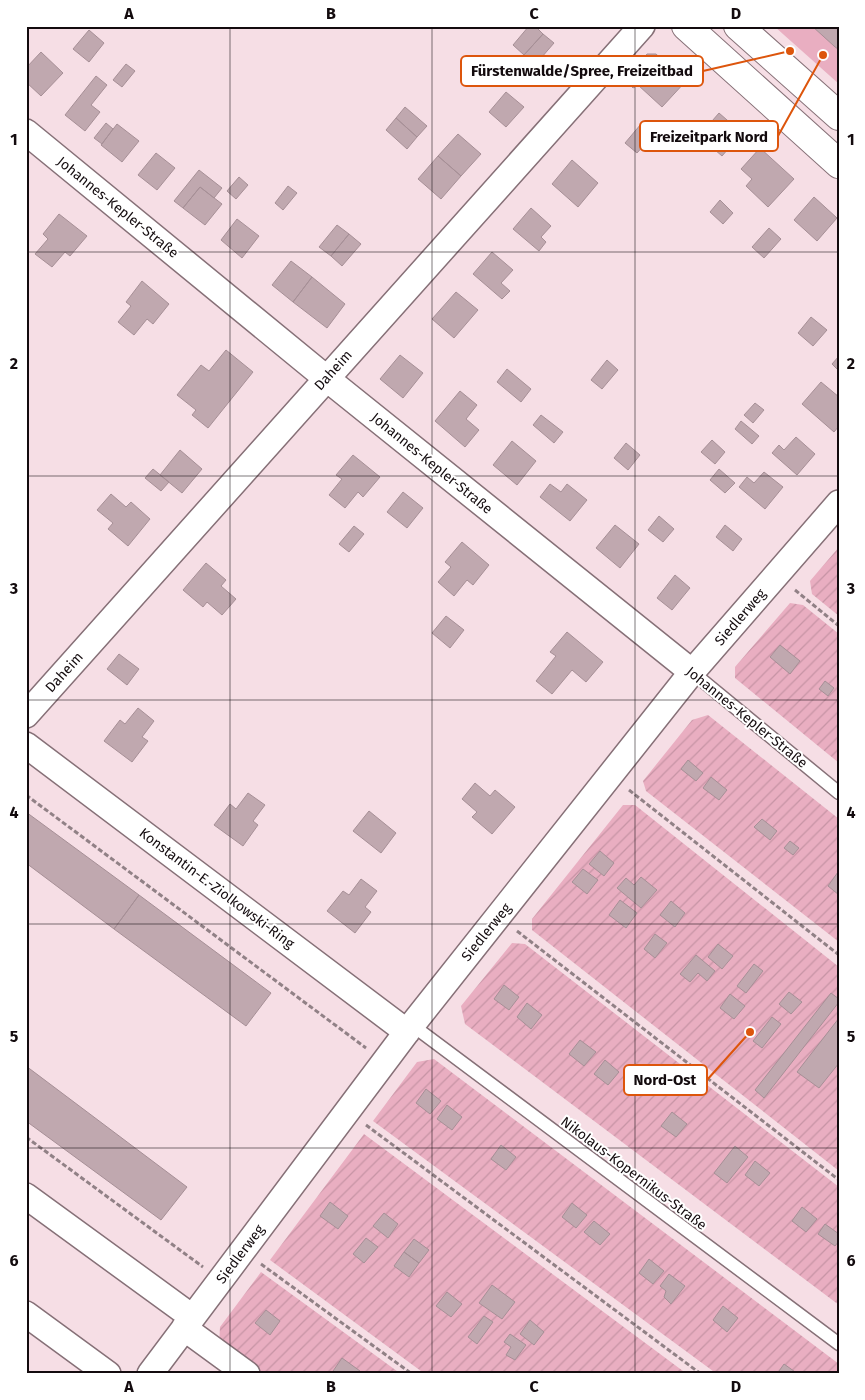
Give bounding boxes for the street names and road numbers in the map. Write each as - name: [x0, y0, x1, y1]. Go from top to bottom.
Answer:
- street label: Johannes-Kepler-Straße: [54, 153, 182, 262]
- street label: Daheim: [311, 347, 356, 394]
- street label: Johannes-Kepler-Straße: [368, 409, 496, 518]
- street label: Siedlerweg: [711, 585, 770, 649]
- street label: Daheim: [42, 649, 87, 696]
- street label: Johannes-Kepler-Straße: [683, 663, 811, 772]
- street label: Konstantin-E.-Ziolkowski-Ring: [136, 824, 298, 953]
- street label: Siedlerweg: [458, 899, 515, 965]
- street label: Nikolaus-Kopernikus-Straße: [557, 1113, 710, 1234]
- street label: Siedlerweg: [213, 1221, 269, 1287]

